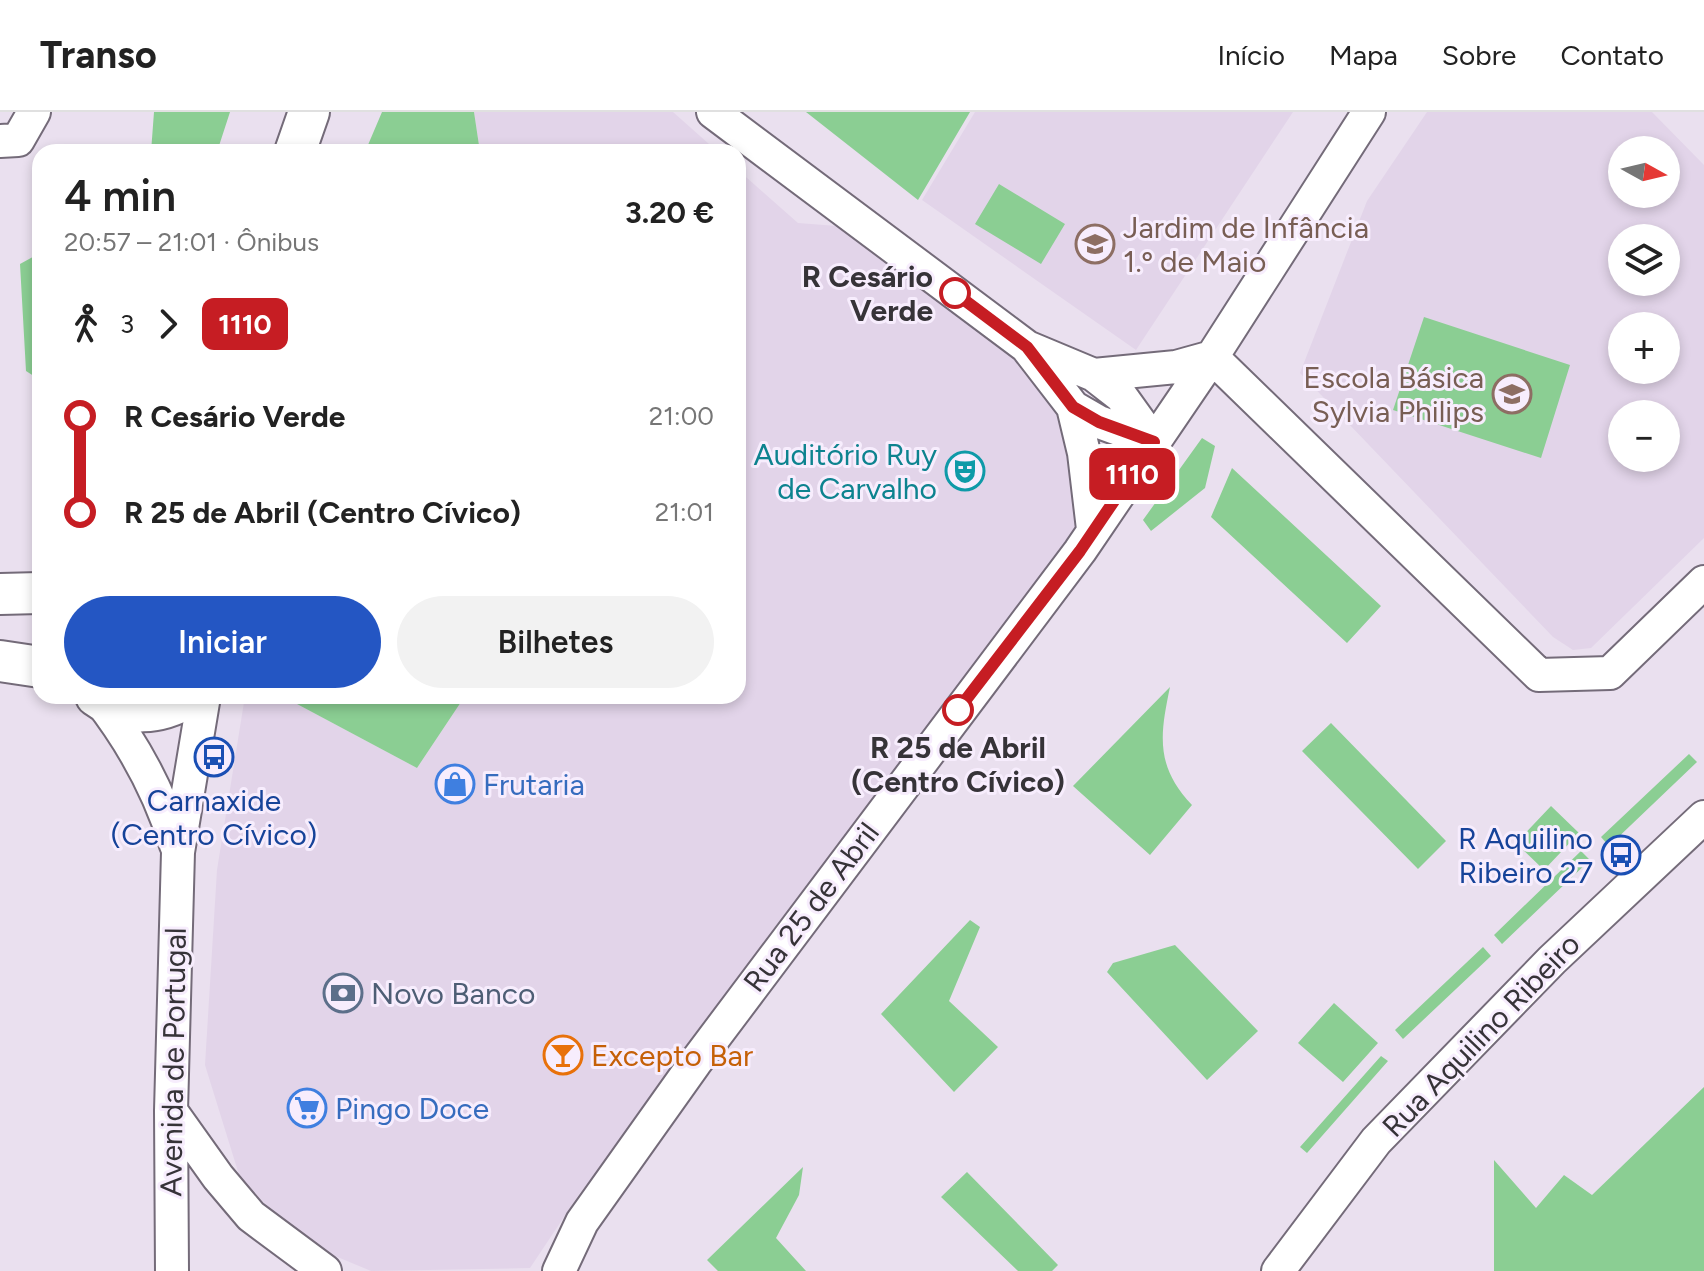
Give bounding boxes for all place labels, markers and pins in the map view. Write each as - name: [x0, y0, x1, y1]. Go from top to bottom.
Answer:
- place label: Jardim de Infância 1.º de Maio: [1123, 209, 1369, 280]
- school or university icon: Jardim de Infância 1.º de Maio: [1074, 223, 1116, 265]
- place label: R Cesário Verde: [802, 258, 933, 329]
- marker: R Cesário Verde: [940, 278, 970, 308]
- place label: Escola Básica Sylvia Philips: [1303, 359, 1484, 430]
- school or university icon: Escola Básica Sylvia Philips: [1491, 373, 1533, 415]
- place label: Auditório Ruy de Carvalho: [754, 436, 937, 507]
- theatre icon: Auditório Ruy de Carvalho: [944, 450, 986, 492]
- marker: R 25 de Abril (Centro Cívico): [943, 695, 973, 725]
- place label: R 25 de Abril (Centro Cívico): [851, 729, 1065, 800]
- bus stop icon: Carnaxide (Centro Cívico): [193, 736, 235, 778]
- shop icon: Frutaria: [434, 763, 476, 805]
- place label: Frutaria: [483, 766, 585, 803]
- place label: Carnaxide (Centro Cívico): [111, 782, 317, 853]
- place label: R Aquilino Ribeiro 27: [1458, 820, 1593, 891]
- bus stop icon: R Aquilino Ribeiro 27: [1600, 834, 1642, 876]
- bank icon: Novo Banco: [322, 972, 364, 1014]
- place label: Novo Banco: [371, 975, 535, 1012]
- bar icon: Excepto Bar: [542, 1034, 584, 1076]
- place label: Excepto Bar: [591, 1037, 753, 1074]
- supermarket icon: Pingo Doce: [286, 1087, 328, 1129]
- place label: Pingo Doce: [335, 1090, 489, 1127]

